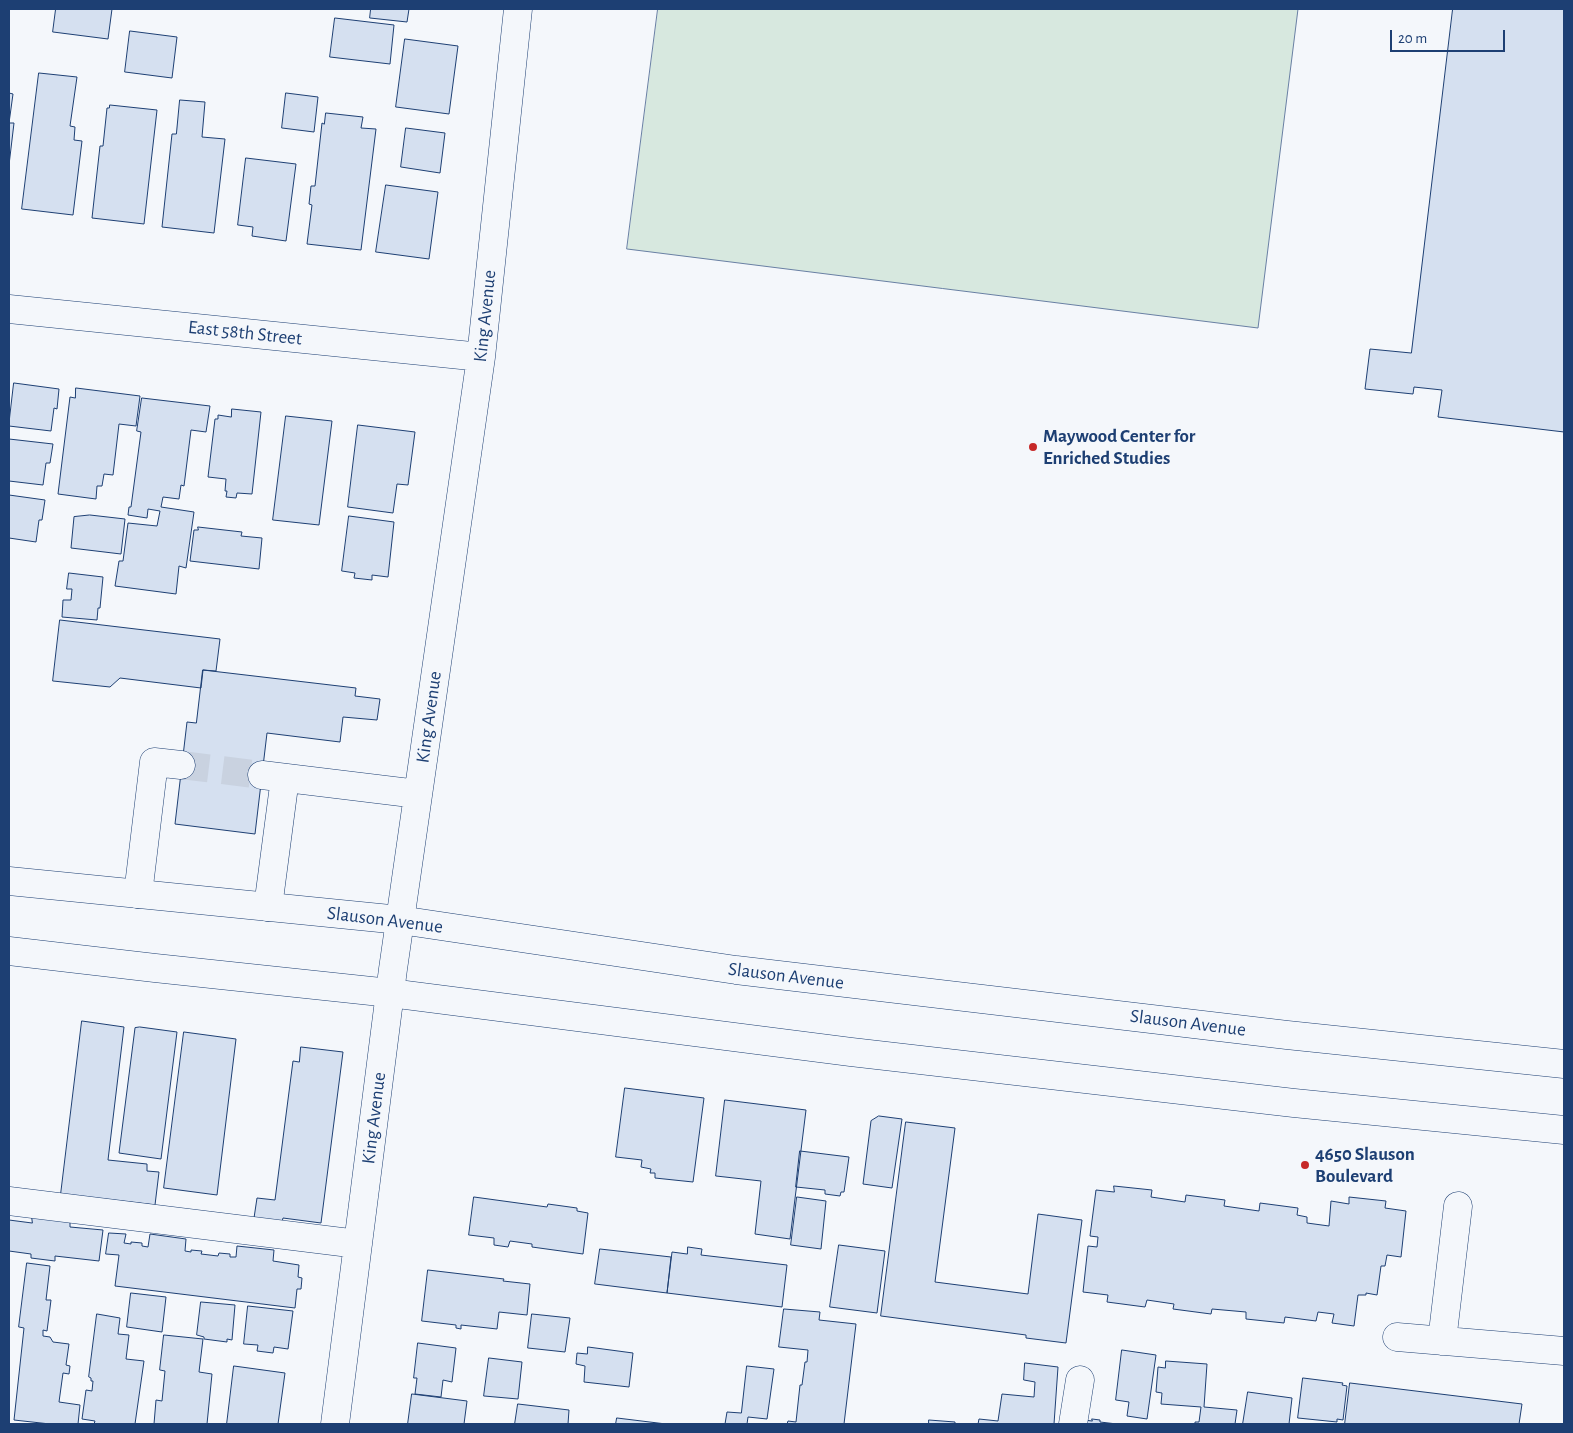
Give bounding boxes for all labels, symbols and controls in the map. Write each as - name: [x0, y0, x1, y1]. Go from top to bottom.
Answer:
- scale bar: [1393, 20, 1508, 52]
- text: 20 m: [1398, 31, 1427, 46]
- street label: King Avenue: [469, 269, 501, 363]
- street label: East 58th Street: [187, 316, 303, 350]
- place label: Maywood Center for Enriched Studies: [1043, 425, 1195, 469]
- marker: Maywood Center for Enriched Studies: [1027, 441, 1039, 453]
- street label: King Avenue: [411, 670, 447, 764]
- street label: Slauson Avenue: [326, 902, 444, 938]
- street label: Slauson Avenue: [727, 958, 845, 994]
- street label: Slauson Avenue: [1129, 1005, 1247, 1041]
- street label: King Avenue: [357, 1071, 391, 1165]
- place label: 4650 Slauson Boulevard: [1315, 1143, 1415, 1187]
- marker: 4650 Slauson Boulevard: [1299, 1159, 1311, 1171]

